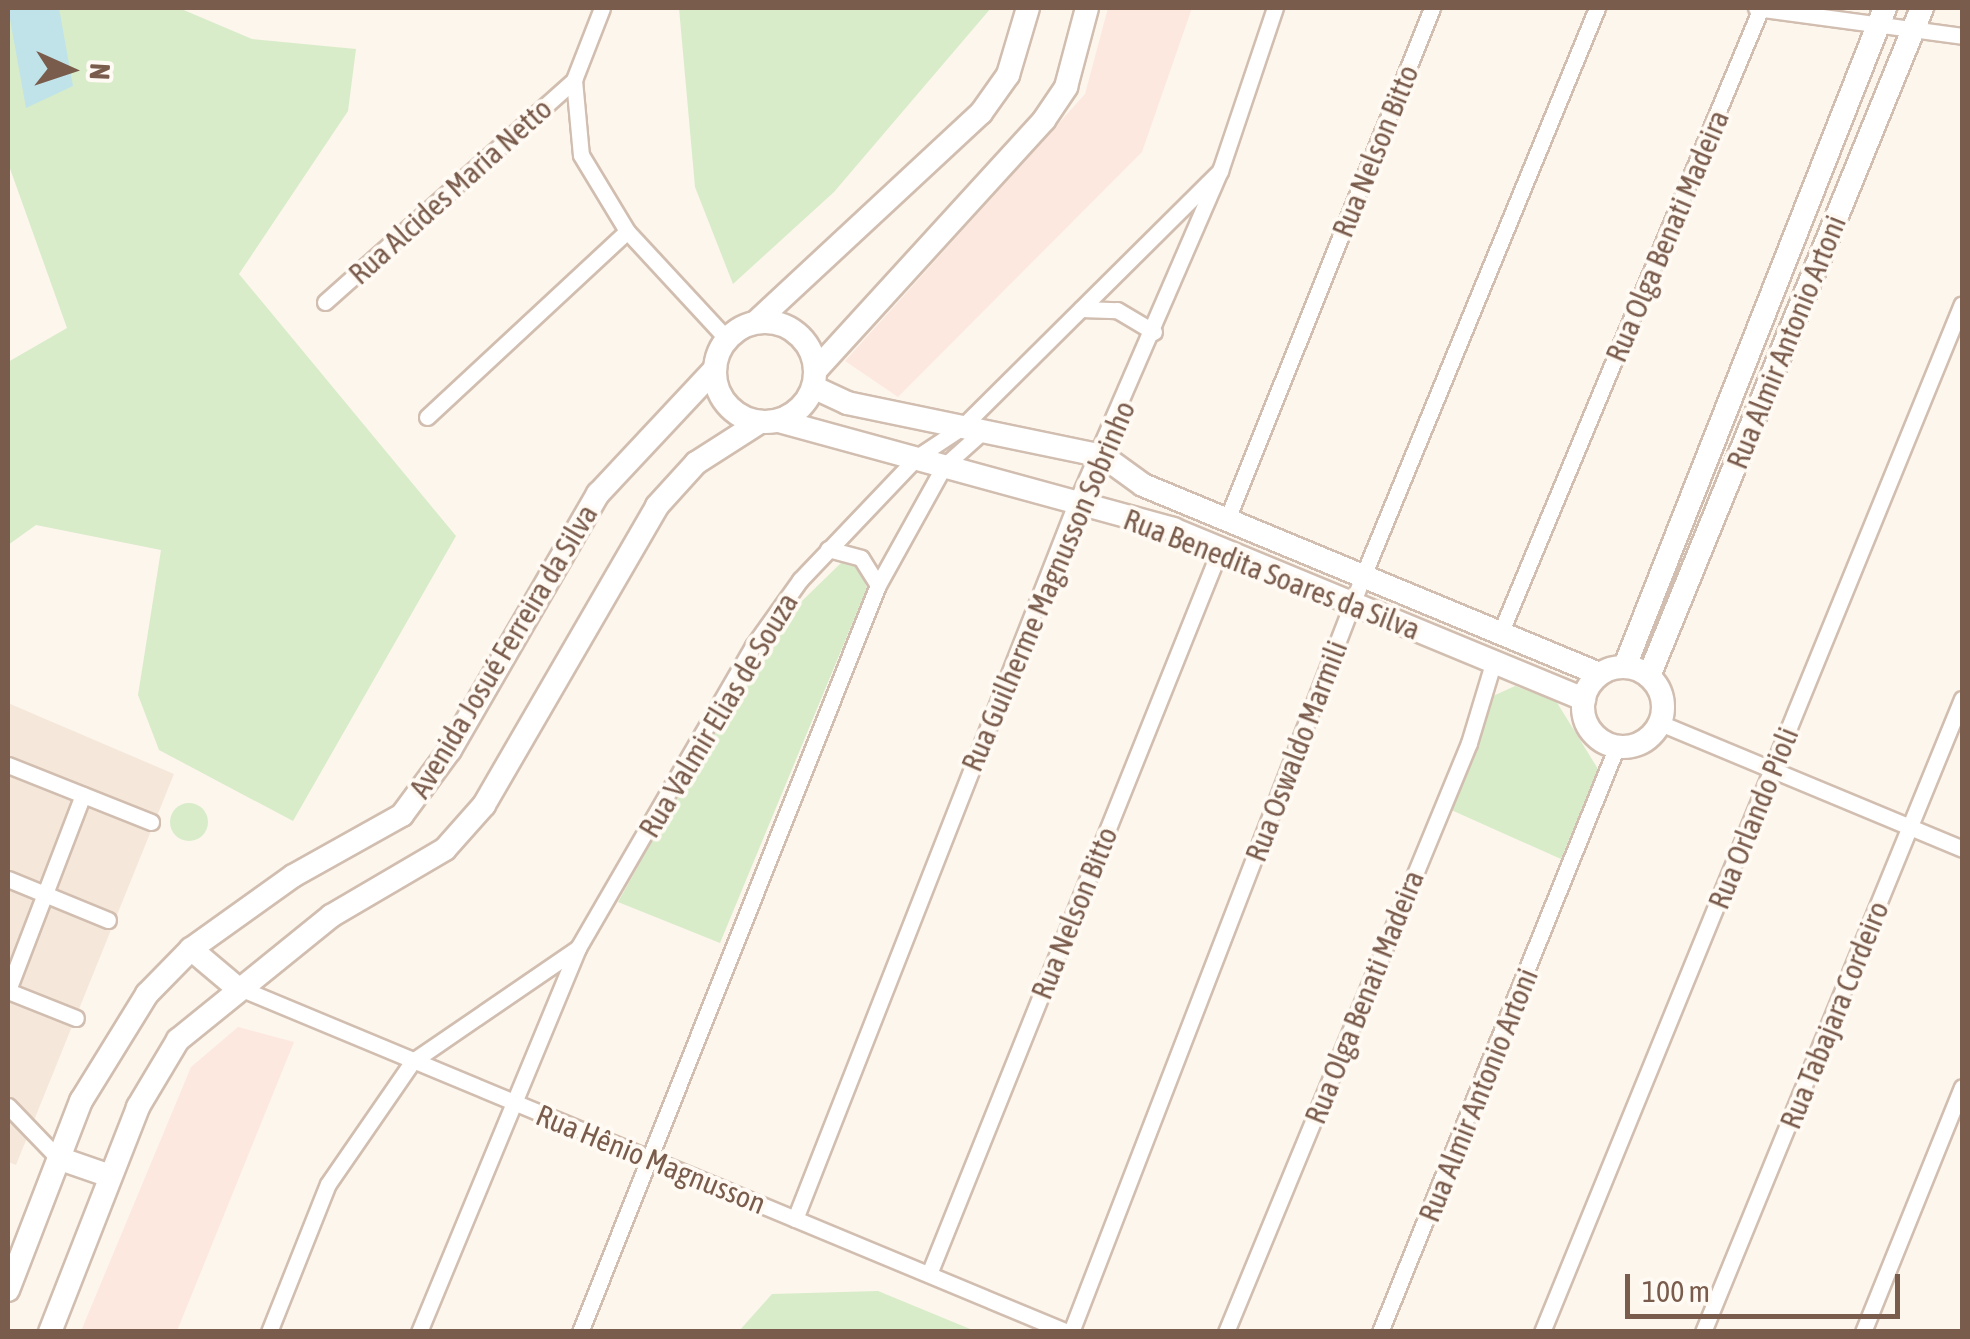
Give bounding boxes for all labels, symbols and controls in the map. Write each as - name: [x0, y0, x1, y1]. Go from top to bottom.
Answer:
- north arrow: [20, 20, 120, 120]
- street label: Rua Nelson Bitto: [1324, 60, 1426, 242]
- text: N: [84, 62, 116, 81]
- street label: Rua Alcides Maria Netto: [341, 90, 559, 292]
- street label: Rua Olga Benati Madeira: [1598, 105, 1736, 367]
- street label: Rua Almir Antonio Artoni: [1719, 210, 1853, 474]
- street label: Rua Guilherme Magnusson Sobrinho: [953, 395, 1143, 777]
- street label: Avenida Josué Ferreira da Silva: [401, 498, 605, 804]
- street label: Rua Benedita Soares da Silva: [1119, 501, 1425, 647]
- street label: Rua Valmir Elias de Souza: [631, 586, 805, 844]
- street label: Rua Oswaldo Marmili: [1237, 636, 1355, 866]
- street label: Rua Orlando Pioli: [1700, 722, 1806, 914]
- street label: Rua Nelson Bitto: [1023, 822, 1125, 1004]
- street label: Rua Olga Benati Madeira: [1297, 865, 1431, 1129]
- street label: Rua Tabajara Cordeiro: [1772, 896, 1896, 1134]
- street label: Rua Almir Antonio Artoni: [1411, 963, 1545, 1227]
- street label: Rua Hênio Magnusson: [531, 1097, 771, 1221]
- scale bar: [1630, 1254, 1905, 1316]
- text: 100 m: [1642, 1274, 1710, 1308]

